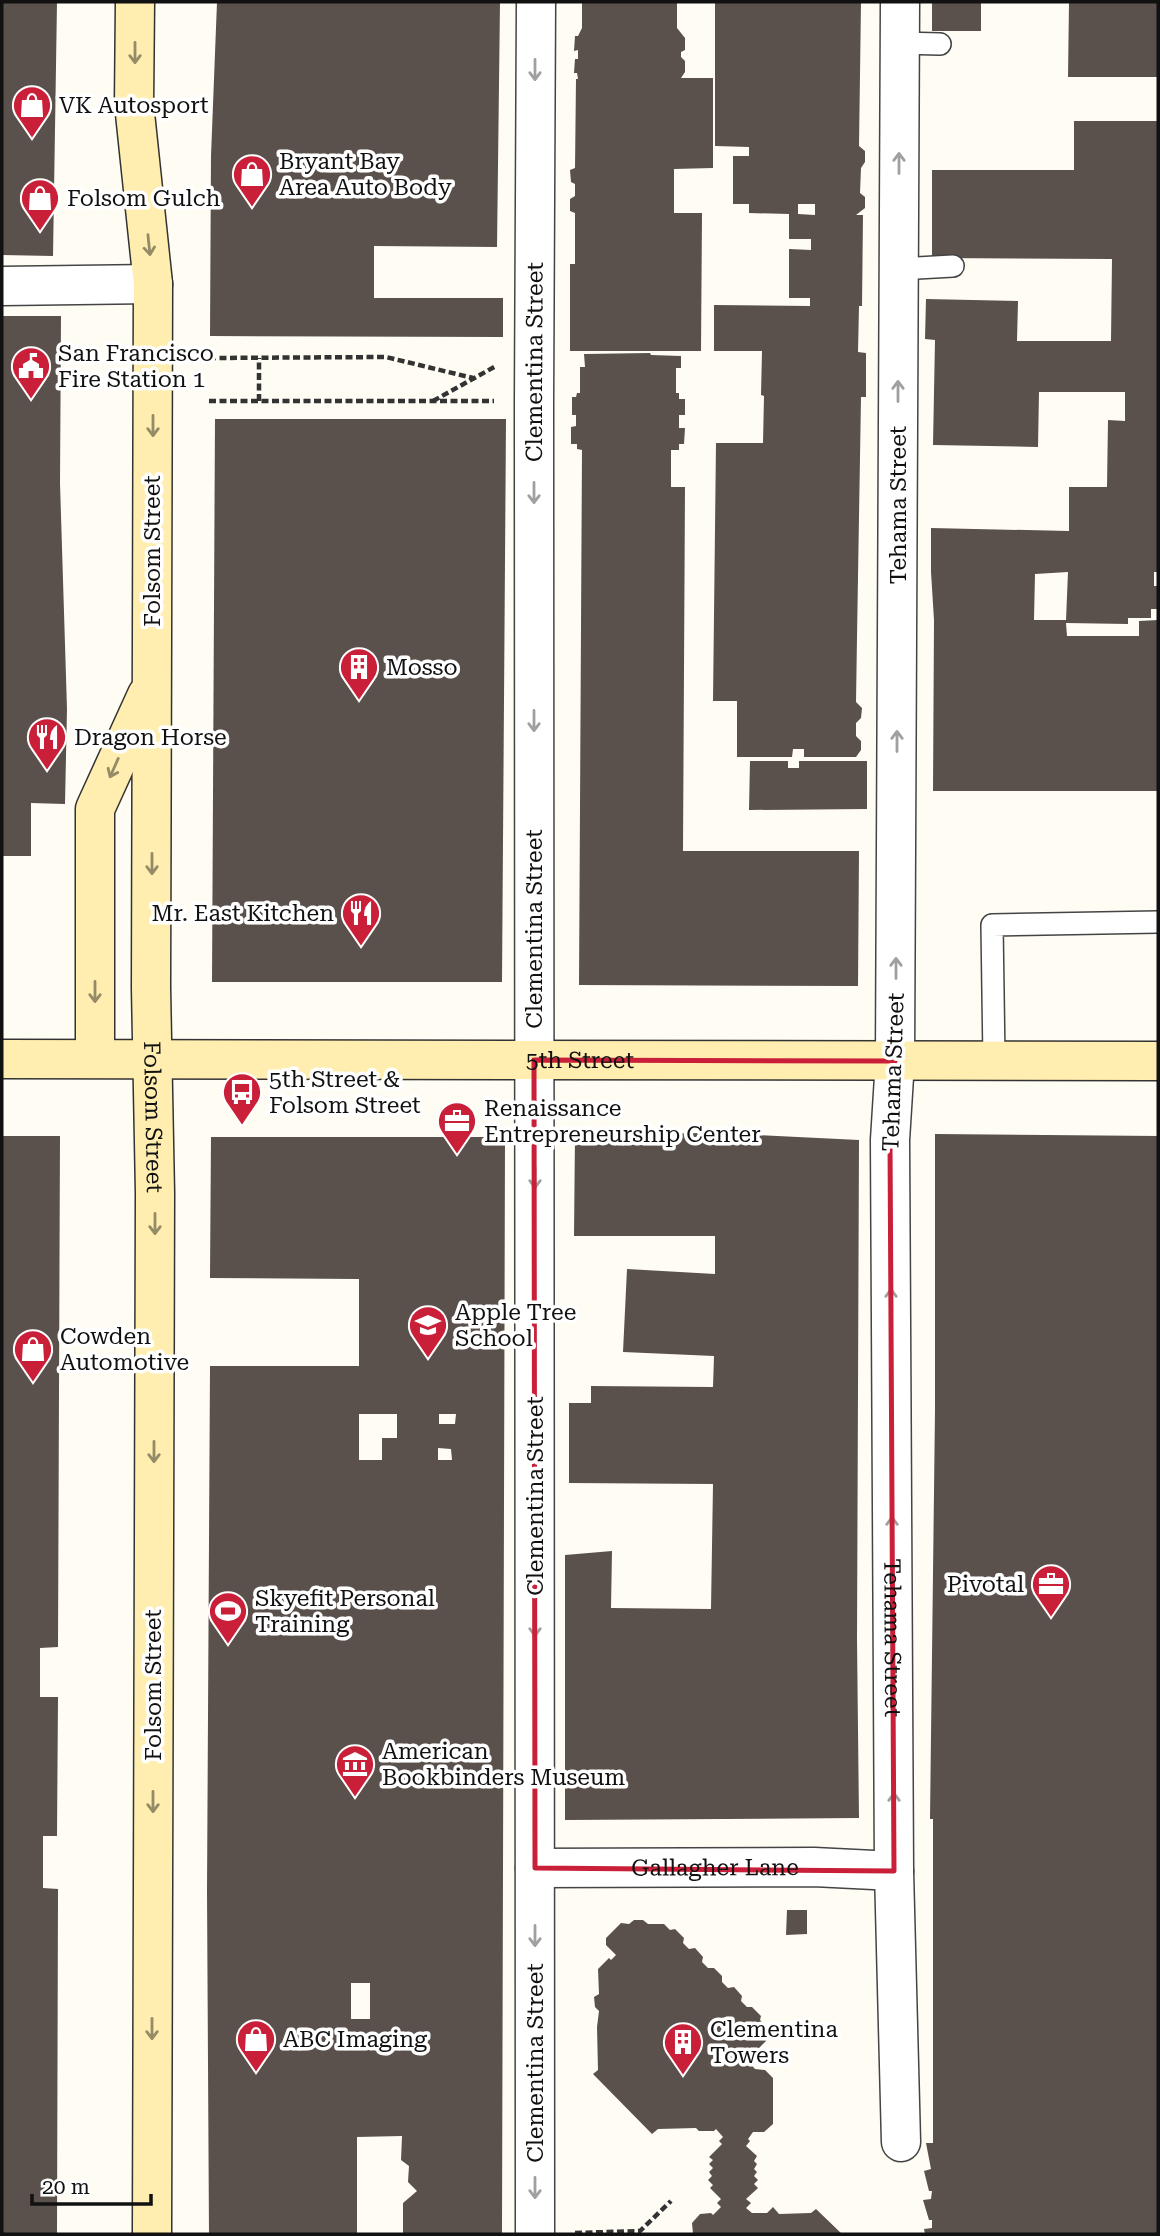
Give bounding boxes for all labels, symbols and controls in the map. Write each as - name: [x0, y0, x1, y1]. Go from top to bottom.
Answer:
- one-way arrow: [128, 41, 142, 64]
- one-way arrow: [528, 58, 542, 81]
- shop icon: VK Autosport: [11, 84, 53, 139]
- place label: VK Autosport: [59, 92, 209, 119]
- place label: Bryant Bay Area Auto Body: [279, 148, 452, 201]
- one-way arrow: [892, 152, 906, 175]
- shop icon: Bryant Bay Area Auto Body: [231, 153, 273, 208]
- shop icon: Folsom Gulch: [19, 177, 61, 232]
- place label: Folsom Gulch: [67, 185, 221, 212]
- one-way arrow: [143, 233, 156, 256]
- street label: Clementina Street: [521, 262, 549, 462]
- place label: San Francisco Fire Station 1: [58, 340, 214, 393]
- public building icon: San Francisco Fire Station 1: [10, 345, 52, 400]
- one-way arrow: [891, 380, 905, 403]
- one-way arrow: [146, 414, 160, 437]
- street label: Tehama Street: [885, 425, 912, 584]
- street label: Folsom Street: [139, 475, 166, 627]
- one-way arrow: [527, 482, 541, 505]
- building icon: Mosso: [338, 646, 380, 701]
- place label: Mosso: [386, 654, 458, 681]
- one-way arrow: [527, 709, 541, 732]
- restaurant icon: Dragon Horse: [26, 716, 68, 771]
- place label: Dragon Horse: [74, 724, 227, 751]
- one-way arrow: [890, 730, 904, 753]
- one-way arrow: [107, 757, 120, 778]
- street label: Clementina Street: [521, 829, 548, 1029]
- one-way arrow: [145, 852, 159, 875]
- restaurant icon: Mr. East Kitchen: [340, 892, 382, 947]
- place label: Mr. East Kitchen: [152, 900, 334, 927]
- one-way arrow: [889, 957, 903, 980]
- one-way arrow: [88, 980, 102, 1003]
- street label: Tehama Street: [877, 992, 910, 1152]
- street label: Folsom Street: [138, 1041, 168, 1194]
- street label: 5th Street: [526, 1047, 635, 1074]
- place label: 5th Street & Folsom Street: [269, 1066, 421, 1119]
- bus stop icon: 5th Street & Folsom Street: [221, 1071, 263, 1126]
- place label: Renaissance Entrepreneurship Center: [484, 1095, 761, 1148]
- office icon: Renaissance Entrepreneurship Center: [436, 1100, 478, 1155]
- one-way arrow: [528, 1166, 542, 1189]
- one-way arrow: [148, 1213, 161, 1236]
- one-way arrow: [884, 1288, 898, 1311]
- place label: Apple Tree School: [455, 1299, 576, 1352]
- school or university icon: Apple Tree School: [407, 1304, 449, 1359]
- place label: Cowden Automotive: [60, 1323, 189, 1376]
- shop icon: Cowden Automotive: [12, 1328, 54, 1383]
- street label: Clementina Street: [522, 1396, 549, 1596]
- one-way arrow: [147, 1440, 161, 1463]
- one-way arrow: [885, 1515, 899, 1538]
- street label: Tehama Street: [878, 1558, 906, 1718]
- office icon: Pivotal: [1030, 1563, 1072, 1618]
- place label: Pivotal: [947, 1571, 1024, 1598]
- place label: Skyefit Personal Training: [255, 1585, 435, 1638]
- sports icon: Skyefit Personal Training: [207, 1590, 249, 1645]
- street label: Folsom Street: [140, 1609, 167, 1761]
- one-way arrow: [528, 1614, 542, 1637]
- place label: American Bookbinders Museum: [382, 1738, 625, 1791]
- museum icon: American Bookbinders Museum: [334, 1743, 376, 1798]
- one-way arrow: [146, 1790, 160, 1813]
- one-way arrow: [887, 1792, 901, 1815]
- street label: Gallagher Lane: [631, 1854, 799, 1882]
- one-way arrow: [528, 1925, 542, 1948]
- street label: Clementina Street: [522, 1963, 549, 2163]
- place label: Clementina Towers: [710, 2016, 838, 2069]
- one-way arrow: [145, 2018, 159, 2041]
- shop icon: ABC Imaging: [235, 2018, 277, 2073]
- building icon: Clementina Towers: [662, 2021, 704, 2076]
- place label: ABC Imaging: [283, 2026, 427, 2053]
- scale bar: [32, 2162, 150, 2206]
- text: 20 m: [42, 2175, 90, 2199]
- one-way arrow: [528, 2177, 542, 2200]

